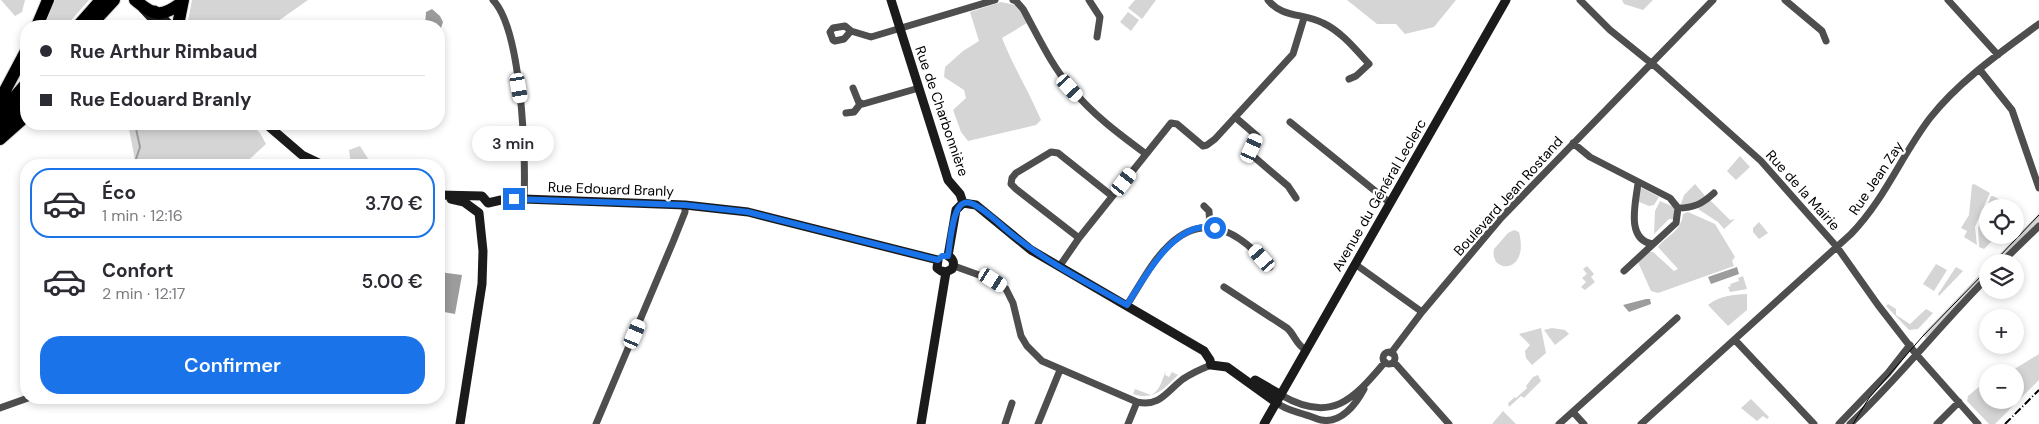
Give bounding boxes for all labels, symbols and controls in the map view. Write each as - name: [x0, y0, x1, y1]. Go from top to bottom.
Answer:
- text: Rue Arthur Rimbaud: [70, 39, 258, 64]
- street label: Rue de Charbonnière: [911, 43, 973, 179]
- car: [509, 72, 528, 104]
- car: [1054, 72, 1085, 104]
- text: Rue Edouard Branly: [70, 87, 251, 112]
- street label: Avenue du Général Leclerc: [1328, 116, 1430, 274]
- callout: 3 min: [473, 126, 555, 162]
- car: [1239, 131, 1264, 165]
- street label: Boulevard Jean Rostand: [1450, 132, 1566, 260]
- text: 3 min: [492, 133, 534, 154]
- street label: Rue Jean Zay: [1845, 138, 1907, 218]
- street label: Rue de la Mairie: [1762, 146, 1844, 234]
- car: [1108, 166, 1139, 198]
- street label: Rue Edouard Branly: [548, 178, 675, 200]
- text: Éco: [102, 180, 136, 205]
- icon: car: [42, 181, 87, 226]
- route end: [503, 188, 525, 210]
- text: 3.70 €: [365, 191, 423, 216]
- map controls: [1979, 199, 2024, 409]
- button: locate: [1979, 199, 2024, 244]
- text: 1 min · 12:16: [102, 205, 183, 226]
- route start: [1204, 217, 1226, 239]
- car: [1246, 242, 1277, 274]
- button: layers: [1979, 254, 2024, 299]
- text: Confort: [102, 258, 174, 283]
- icon: car: [42, 259, 87, 304]
- car: [976, 266, 1009, 294]
- text: 5.00 €: [361, 269, 423, 294]
- text: 2 min · 12:17: [102, 283, 185, 304]
- button: +: [1979, 309, 2024, 354]
- car: [622, 317, 647, 351]
- button: Confirmer: [40, 336, 425, 394]
- button: −: [1979, 364, 2024, 409]

